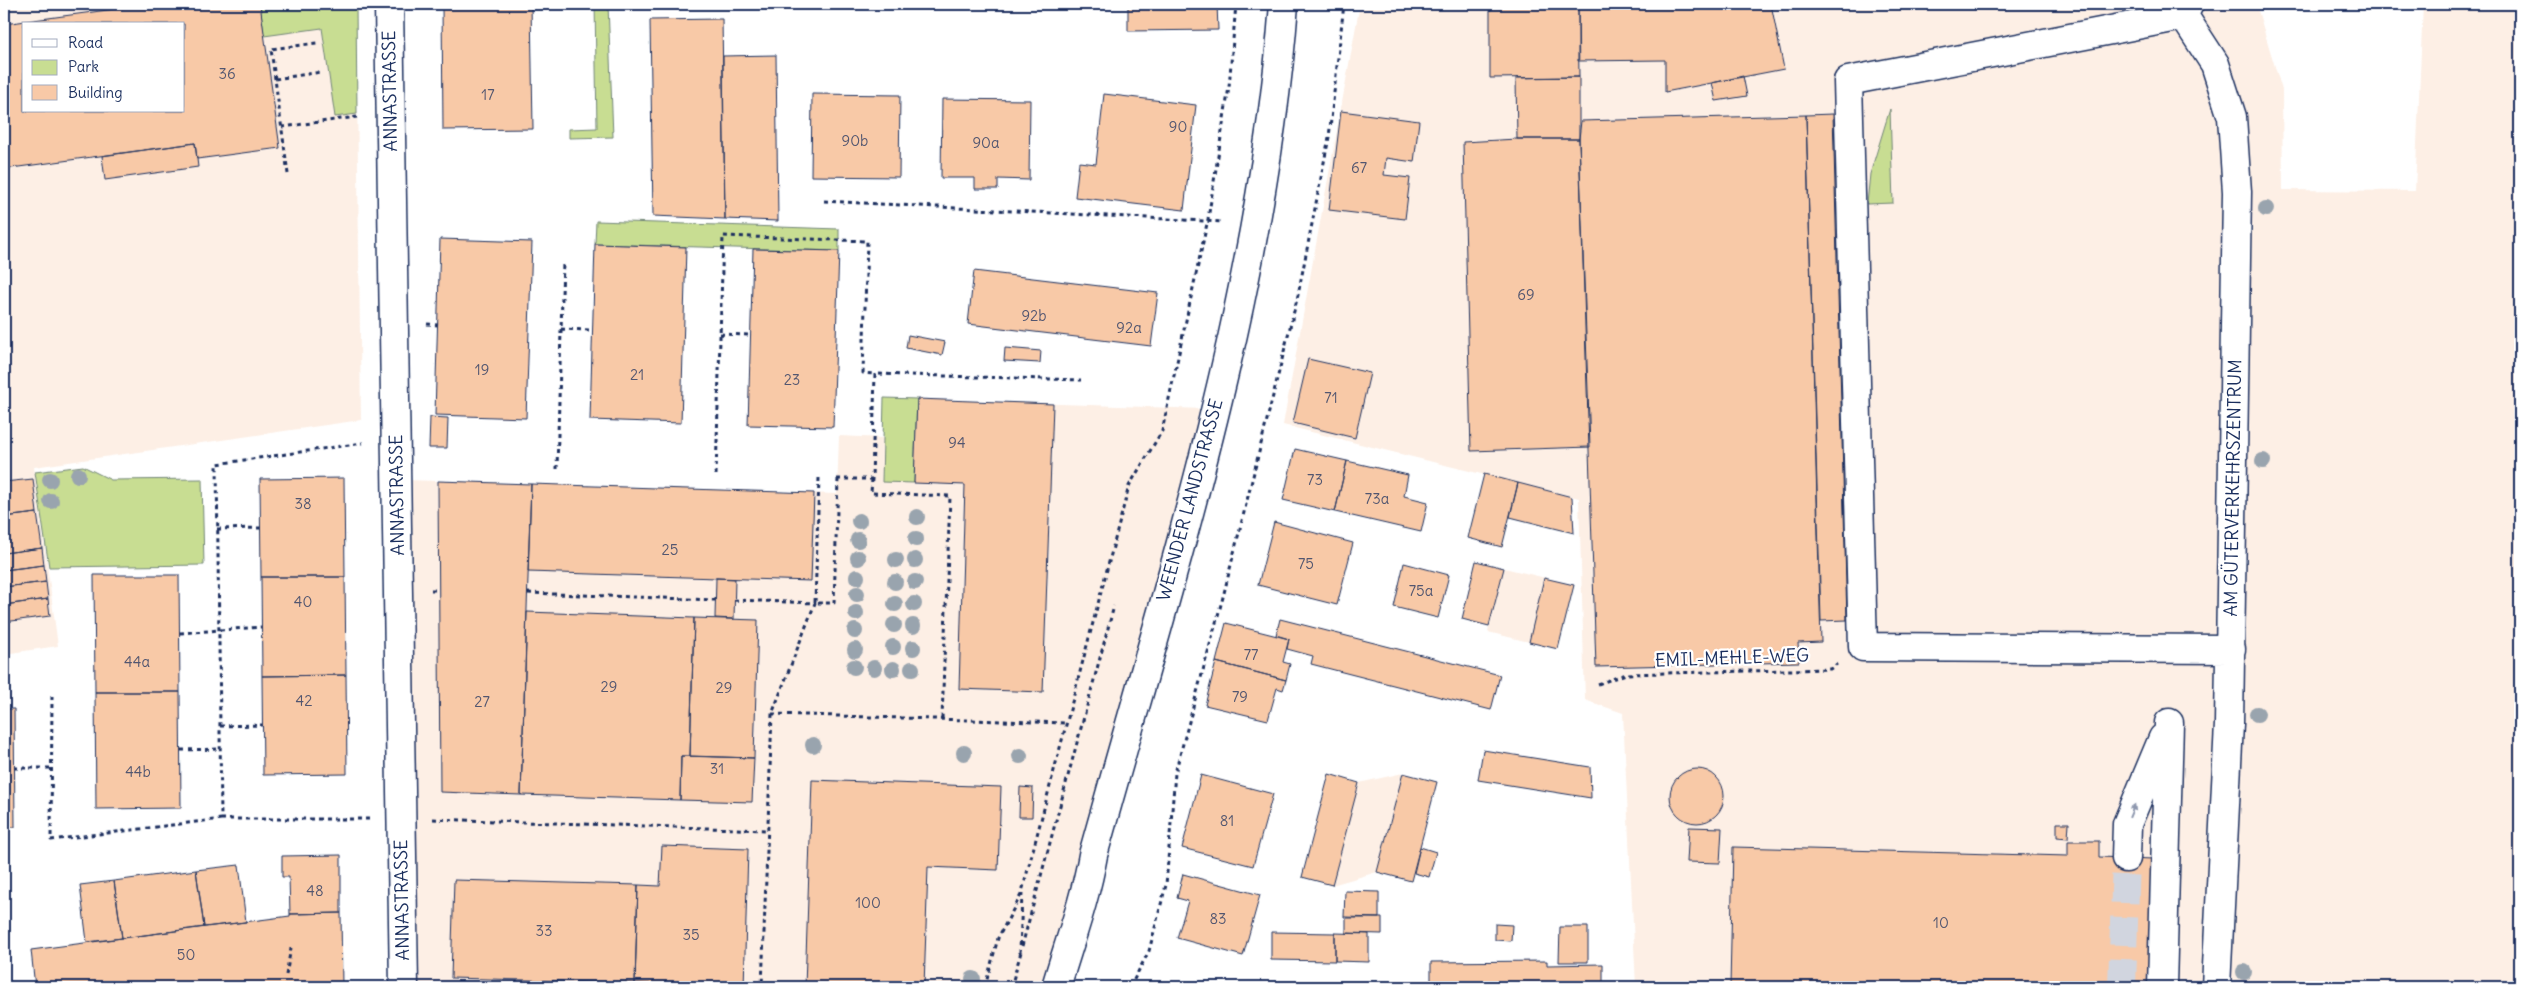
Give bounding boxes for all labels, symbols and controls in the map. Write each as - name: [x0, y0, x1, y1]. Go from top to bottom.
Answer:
- legend: [22, 22, 185, 112]
- street label: ANNASTRASSE: [377, 30, 402, 152]
- text: Road: [68, 33, 103, 52]
- text: Park: [68, 57, 99, 76]
- house number: 36: [218, 64, 236, 83]
- text: Building: [68, 83, 123, 102]
- house number: 17: [481, 85, 495, 104]
- house number: 90: [1169, 117, 1187, 136]
- house number: 90b: [842, 131, 868, 150]
- house number: 90a: [972, 133, 1000, 152]
- house number: 67: [1351, 158, 1367, 177]
- house number: 69: [1517, 285, 1535, 304]
- house number: 92b: [1021, 306, 1047, 325]
- house number: 92a: [1116, 318, 1142, 337]
- street label: AM GÜTERVERKEHRSZENTRUM: [2219, 359, 2246, 617]
- house number: 19: [475, 360, 489, 379]
- house number: 21: [630, 365, 644, 384]
- house number: 23: [784, 370, 800, 389]
- house number: 71: [1324, 388, 1338, 407]
- street label: WEENDER LANDSTRASSE: [1151, 396, 1228, 604]
- house number: 94: [948, 433, 966, 452]
- street label: ANNASTRASSE: [384, 434, 409, 556]
- house number: 73: [1307, 470, 1323, 489]
- house number: 73a: [1365, 489, 1390, 508]
- house number: 38: [294, 494, 312, 513]
- house number: 25: [662, 540, 678, 559]
- house number: 75: [1298, 554, 1314, 573]
- house number: 75a: [1409, 581, 1434, 600]
- house number: 40: [294, 592, 312, 611]
- street label: EMIL-MEHLE-WEG: [1655, 643, 1809, 672]
- house number: 77: [1244, 645, 1258, 664]
- house number: 44a: [124, 652, 150, 671]
- house number: 29: [601, 677, 617, 696]
- house number: 29: [716, 678, 732, 697]
- house number: 79: [1232, 687, 1248, 706]
- house number: 42: [296, 691, 312, 710]
- house number: 27: [474, 692, 490, 711]
- house number: 31: [710, 759, 724, 778]
- house number: 44b: [125, 762, 151, 781]
- one-way arrow: [2129, 804, 2137, 818]
- house number: 81: [1220, 811, 1234, 830]
- street label: ANNASTRASSE: [389, 839, 414, 961]
- house number: 48: [306, 881, 324, 900]
- house number: 100: [855, 893, 881, 912]
- house number: 83: [1209, 909, 1227, 928]
- house number: 10: [1933, 913, 1949, 932]
- house number: 33: [535, 921, 553, 940]
- house number: 35: [682, 925, 700, 944]
- house number: 50: [177, 945, 195, 964]

